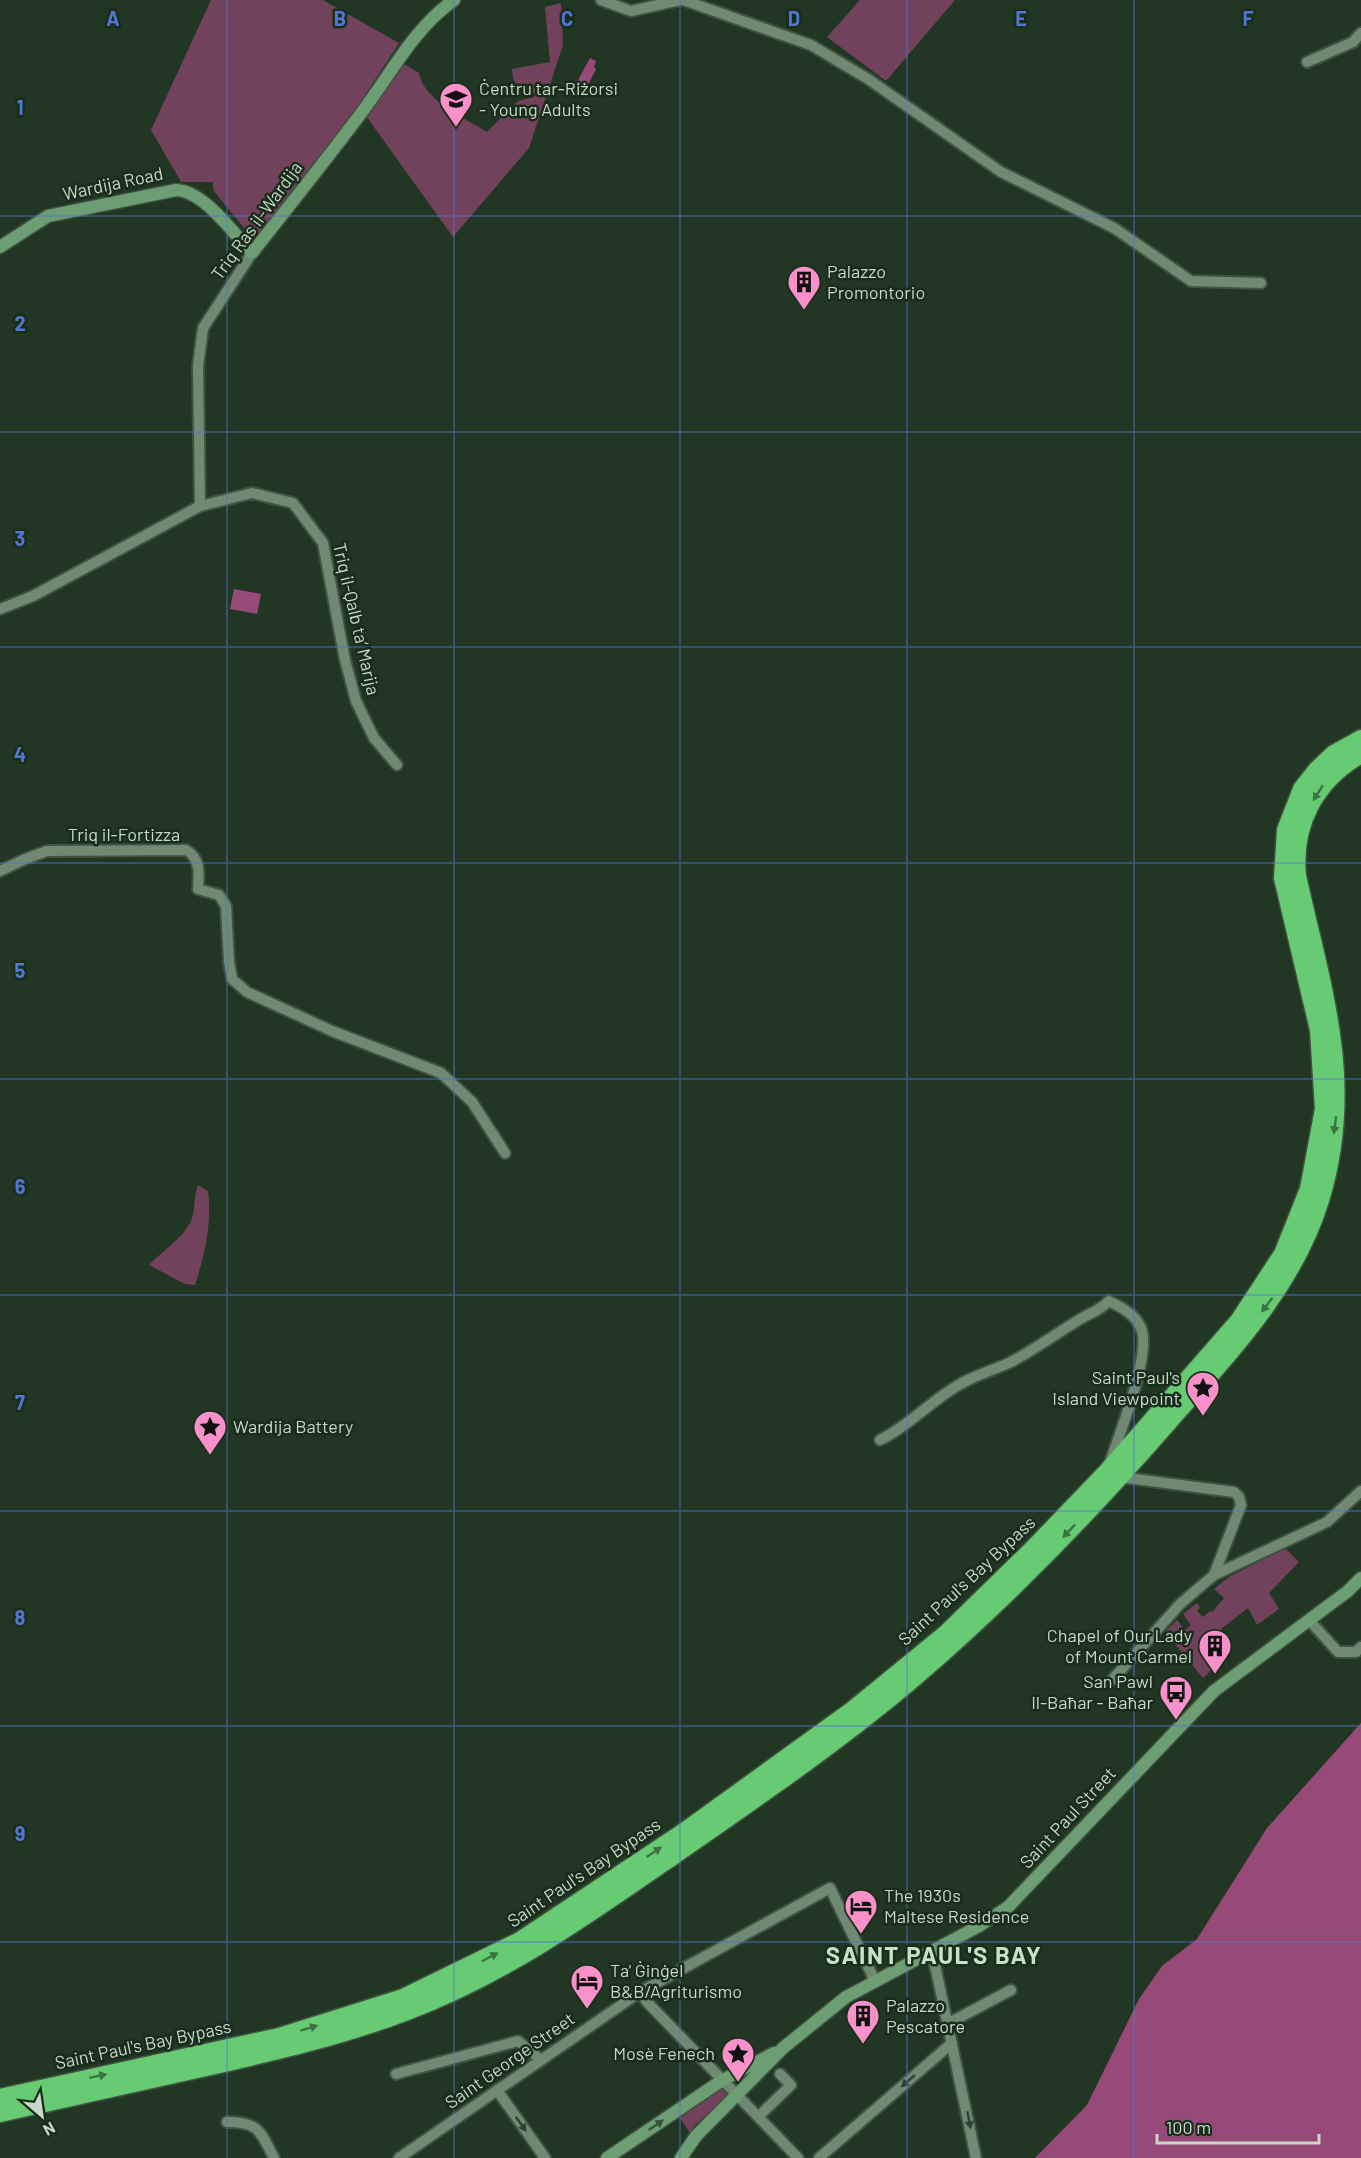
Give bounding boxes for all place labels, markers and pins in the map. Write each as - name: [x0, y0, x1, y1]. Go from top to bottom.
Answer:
- place label: Ċentru tar-Riżorsi - Young Adults: [479, 77, 618, 120]
- school or university icon: Ċentru tar-Riżorsi - Young Adults: [438, 81, 474, 128]
- place label: Palazzo Promontorio: [827, 260, 925, 303]
- building icon: Palazzo Promontorio: [786, 264, 822, 311]
- place label: Saint Paul's Island Viewpoint: [1052, 1366, 1180, 1409]
- place icon: Saint Paul's Island Viewpoint: [1185, 1370, 1221, 1417]
- place icon: Wardija Battery: [192, 1409, 228, 1456]
- place label: Wardija Battery: [233, 1415, 353, 1437]
- place label: Chapel of Our Lady of Mount Carmel: [1047, 1624, 1192, 1667]
- building icon: Chapel of Our Lady of Mount Carmel: [1197, 1628, 1233, 1675]
- place label: San Pawl Il-Baħar - Baħar: [1031, 1670, 1153, 1713]
- bus stop icon: San Pawl Il-Baħar - Baħar: [1158, 1674, 1194, 1721]
- place label: The 1930s Maltese Residence: [884, 1884, 1029, 1927]
- hotel icon: The 1930s Maltese Residence: [843, 1888, 879, 1935]
- place label: Ta' Ġinġel B&B/Agriturismo: [610, 1959, 742, 2002]
- hotel icon: Ta' Ġinġel B&B/Agriturismo: [569, 1963, 605, 2010]
- place label: Palazzo Pescatore: [886, 1994, 965, 2037]
- building icon: Palazzo Pescatore: [845, 1998, 881, 2045]
- place icon: Mosè Fenech: [720, 2036, 756, 2083]
- place label: Mosè Fenech: [613, 2042, 715, 2064]

